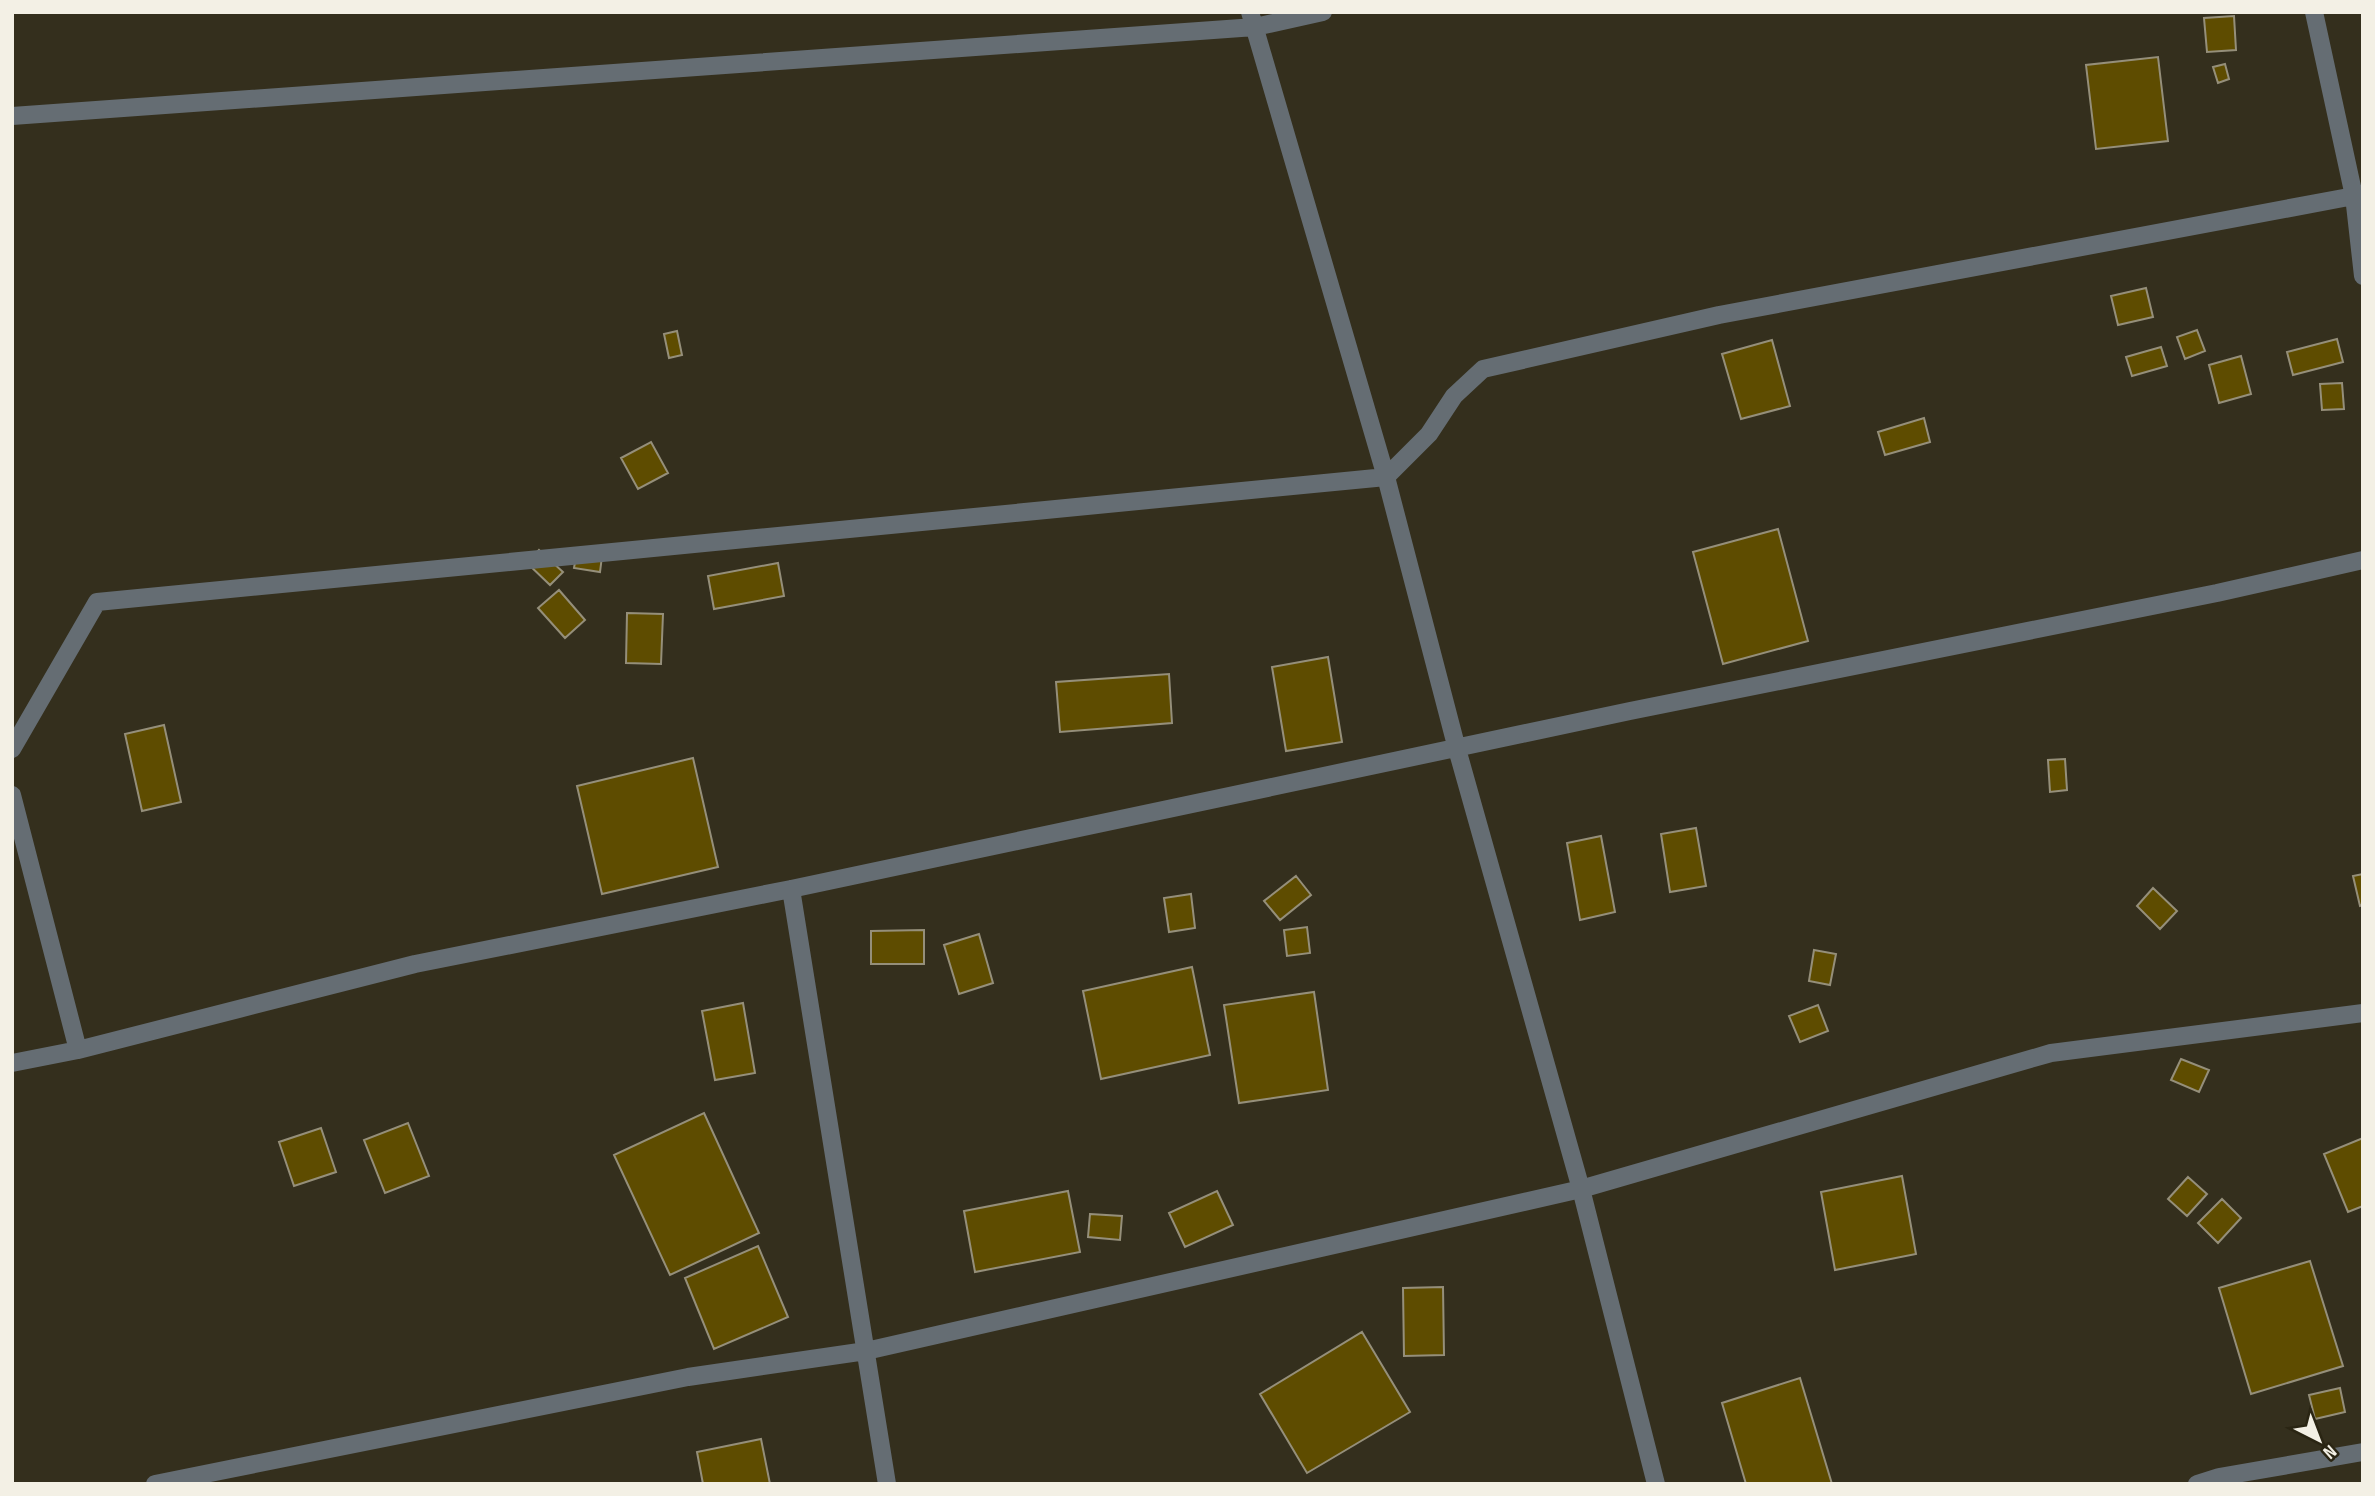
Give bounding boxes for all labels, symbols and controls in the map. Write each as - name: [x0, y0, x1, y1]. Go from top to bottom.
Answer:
- north arrow: [2284, 1405, 2354, 1475]
- text: N: [2318, 1440, 2341, 1463]

